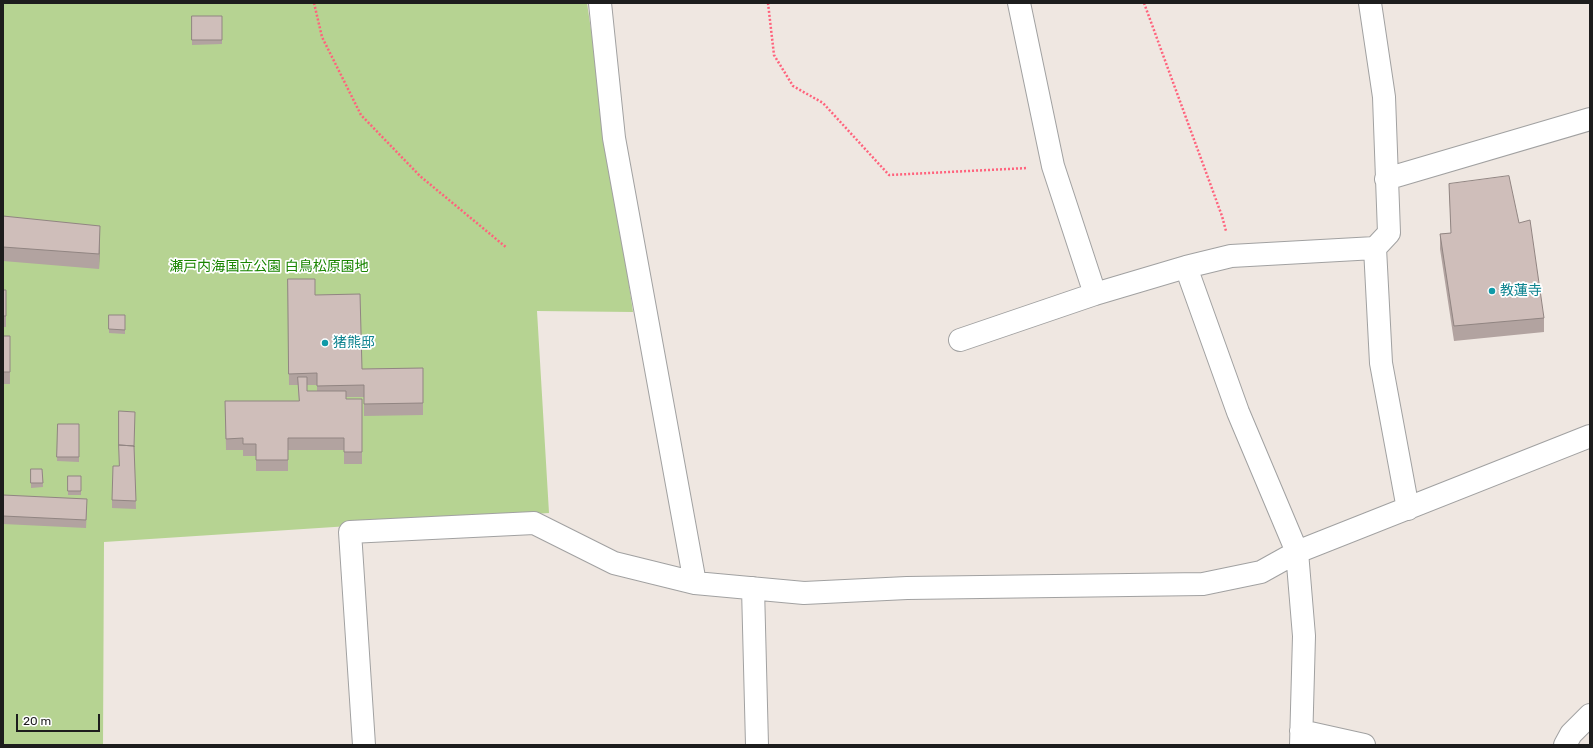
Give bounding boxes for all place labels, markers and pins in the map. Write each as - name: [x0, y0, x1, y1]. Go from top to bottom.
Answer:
- place label: 教蓮寺: [1500, 283, 1542, 299]
- marker: 教蓮寺: [1487, 286, 1497, 296]
- place label: 猪熊邸: [333, 335, 375, 351]
- marker: 猪熊邸: [320, 338, 330, 348]

